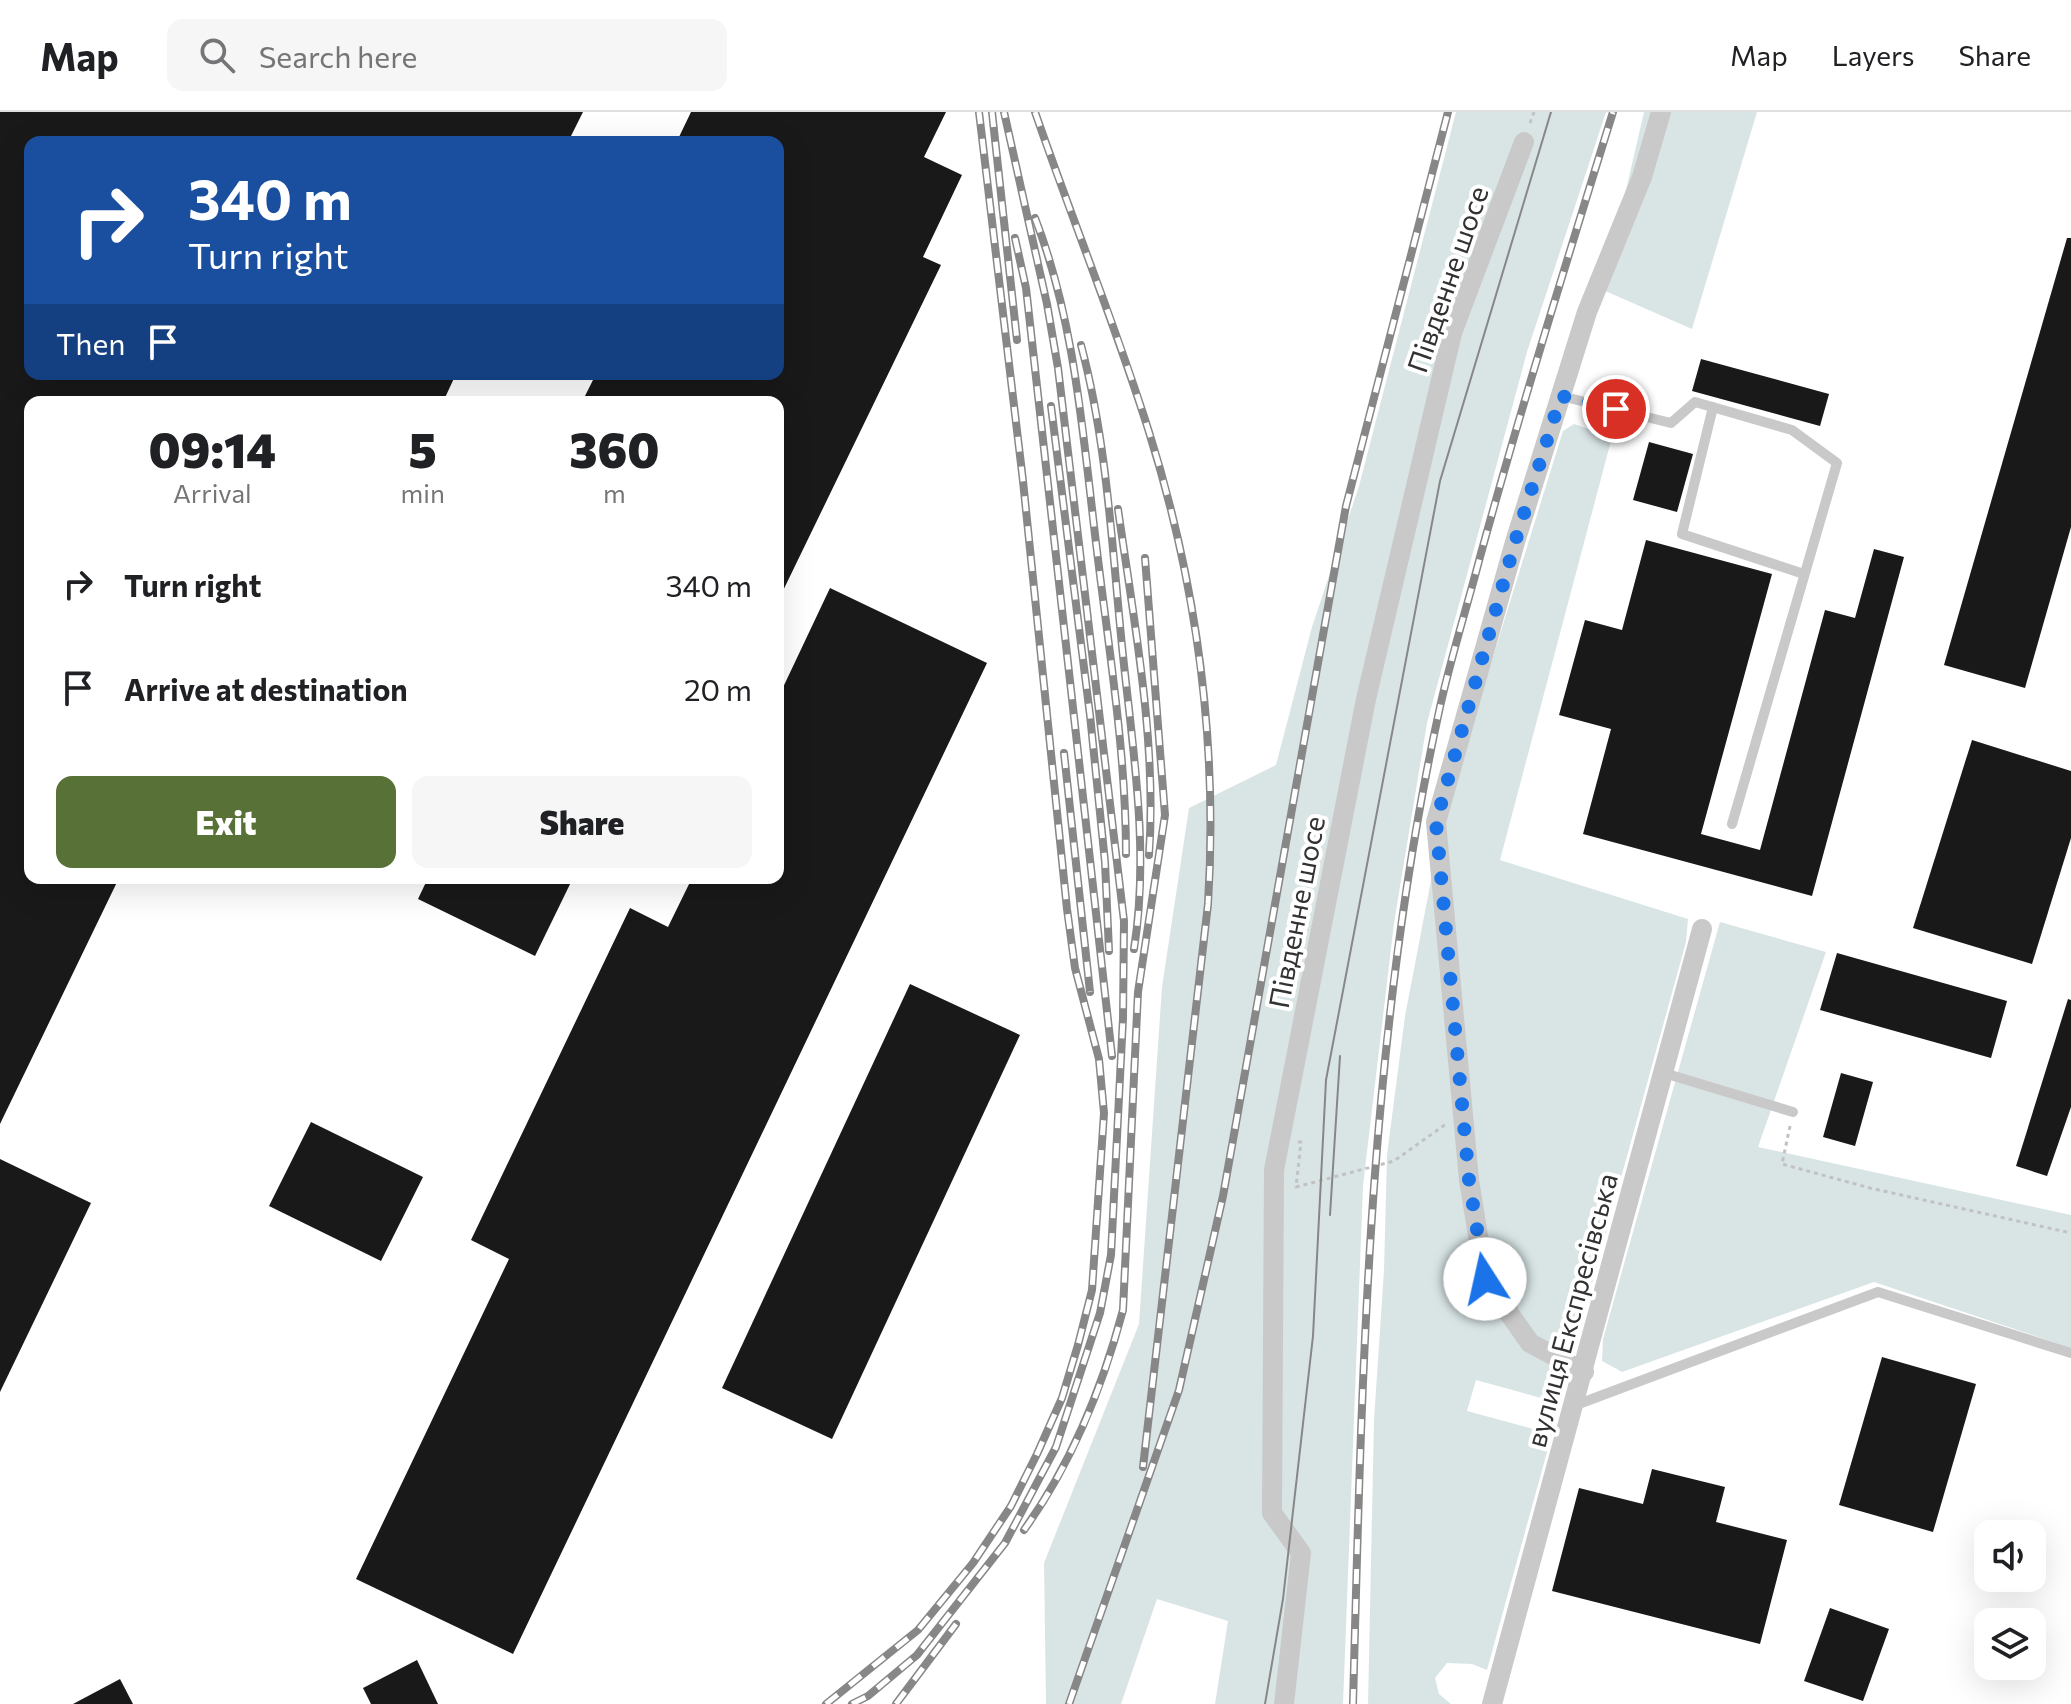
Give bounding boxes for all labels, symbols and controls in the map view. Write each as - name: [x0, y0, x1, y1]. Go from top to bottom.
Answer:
- search box: [167, 19, 727, 91]
- text: Map: [40, 32, 119, 79]
- icon: search: [195, 33, 239, 77]
- text: Search here: [259, 37, 417, 74]
- text: Map: [1730, 38, 1788, 72]
- text: Layers: [1832, 38, 1914, 72]
- text: Share: [1958, 38, 2031, 72]
- text: 340 m: [188, 163, 352, 232]
- icon: right: [56, 168, 160, 272]
- street label: Південне шосе: [1399, 181, 1495, 377]
- text: Turn right: [188, 232, 349, 276]
- icon: arrive: [141, 320, 185, 364]
- text: Then: [56, 324, 125, 361]
- pin: [1582, 375, 1650, 443]
- icon: arrive: [1594, 387, 1638, 431]
- text: 09:14: [148, 419, 276, 478]
- text: 5: [409, 419, 437, 478]
- text: 360: [569, 419, 660, 478]
- text: Arrival: [173, 477, 252, 508]
- text: min: [401, 477, 445, 508]
- text: m: [603, 477, 626, 508]
- icon: right: [56, 562, 100, 606]
- text: Turn right: [124, 566, 261, 603]
- text: 340 m: [665, 566, 752, 603]
- icon: arrive: [56, 666, 100, 710]
- text: Arrive at destination: [124, 670, 408, 707]
- text: 20 m: [684, 670, 752, 707]
- button: Exit: [56, 776, 396, 868]
- button: Share: [412, 776, 752, 868]
- street label: Південне шосе: [1261, 813, 1331, 1011]
- street label: вулиця Експресівська: [1518, 1169, 1624, 1451]
- position arrow: [1443, 1237, 1527, 1321]
- map controls: [1974, 1520, 2046, 1680]
- button: sound: [1974, 1520, 2046, 1592]
- button: layers: [1974, 1608, 2046, 1680]

